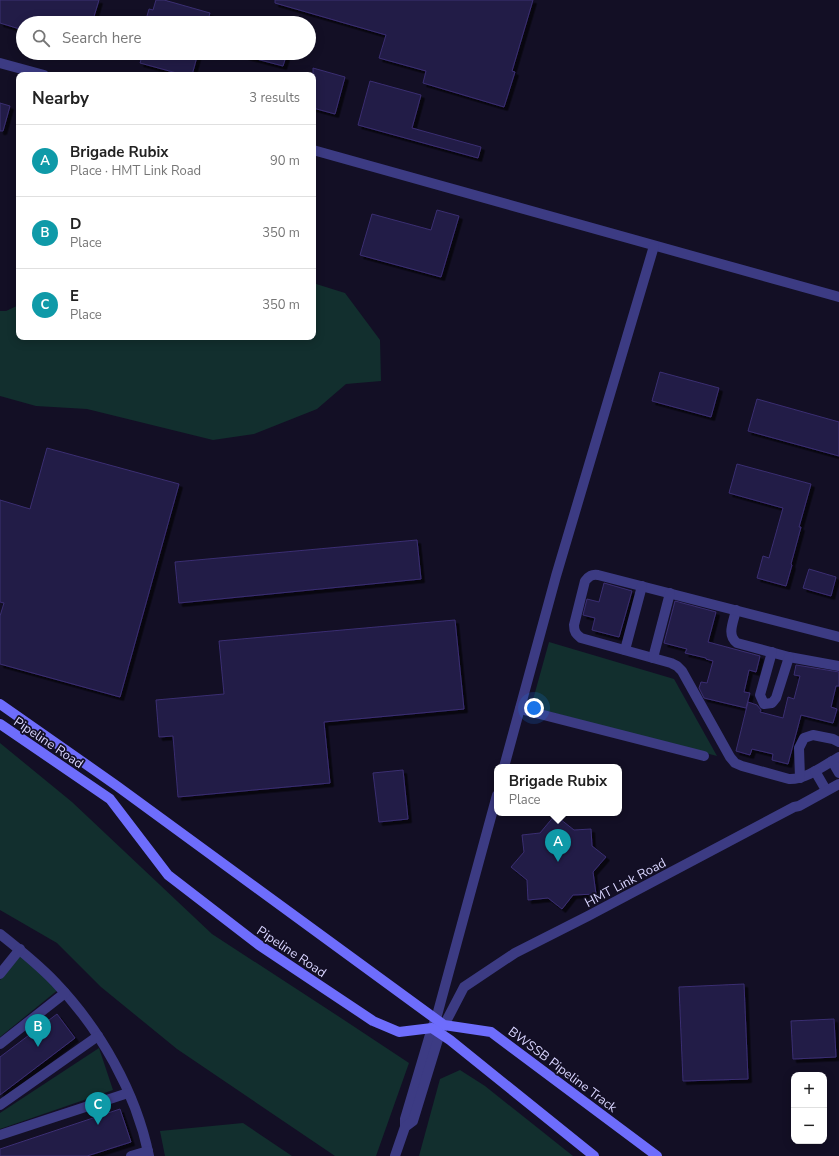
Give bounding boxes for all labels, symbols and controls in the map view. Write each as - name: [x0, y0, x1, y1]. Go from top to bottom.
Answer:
- search box: [16, 16, 316, 60]
- icon: search: [30, 27, 52, 49]
- text: Search here: [62, 28, 142, 48]
- text: Nearby: [32, 87, 89, 110]
- text: 3 results: [249, 89, 300, 107]
- text: Brigade Rubix: [70, 142, 168, 162]
- text: A: [40, 152, 50, 170]
- text: 90 m: [270, 152, 300, 170]
- text: Place · HMT Link Road: [70, 162, 201, 180]
- text: D: [70, 214, 81, 234]
- text: B: [41, 224, 49, 242]
- text: 350 m: [262, 224, 300, 242]
- text: Place: [70, 234, 102, 252]
- text: E: [70, 286, 79, 306]
- text: C: [41, 296, 49, 314]
- text: 350 m: [262, 296, 300, 314]
- text: Place: [70, 306, 102, 324]
- your location: [524, 698, 544, 718]
- street label: Pipeline Road: [10, 713, 87, 773]
- popup: [494, 764, 622, 816]
- text: Brigade Rubix: [509, 771, 607, 791]
- text: Place: [509, 791, 541, 809]
- pin: A: [545, 829, 571, 862]
- street label: HMT Link Road: [582, 854, 669, 912]
- street label: Pipeline Road: [253, 922, 330, 982]
- pin: B: [25, 1014, 51, 1047]
- street label: BWSSB Pipeline Track: [504, 1023, 621, 1117]
- map controls: [791, 1072, 827, 1144]
- button: +: [791, 1072, 827, 1108]
- pin: C: [85, 1092, 111, 1125]
- button: −: [791, 1108, 827, 1144]

